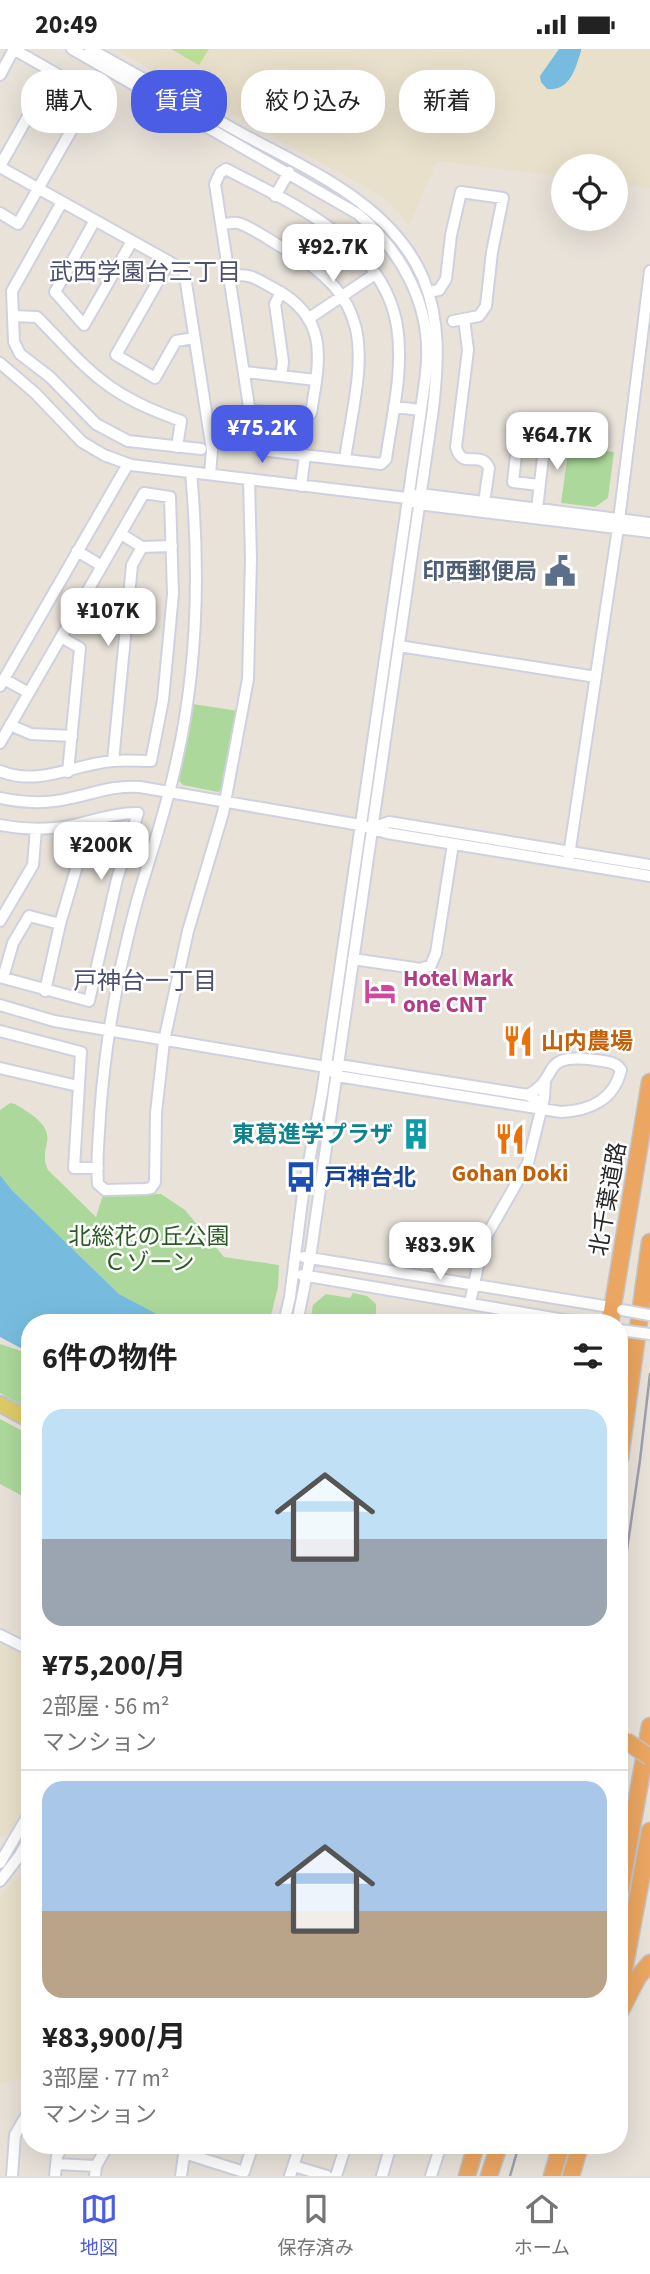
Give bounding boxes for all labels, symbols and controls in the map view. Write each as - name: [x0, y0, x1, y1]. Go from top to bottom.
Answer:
- text: 20:49: [35, 6, 98, 43]
- chip: 購入: [21, 70, 117, 133]
- chip: 賃貸: [131, 70, 227, 133]
- chip: 絞り込み: [241, 70, 385, 133]
- chip: 新着: [399, 70, 495, 133]
- map controls: [551, 154, 628, 231]
- button: locate: [551, 154, 628, 231]
- pin: ¥92.7K: [276, 225, 390, 284]
- text: ¥92.7K: [298, 230, 368, 263]
- district label: 武西学園台三丁目: [49, 255, 241, 290]
- pin: ¥75.2K: [205, 405, 319, 465]
- text: ¥75.2K: [227, 411, 297, 444]
- pin: ¥64.7K: [500, 413, 614, 472]
- text: ¥64.7K: [522, 418, 592, 451]
- public building icon: 印西郵便局: [543, 554, 577, 588]
- place label: 印西郵便局: [422, 555, 537, 588]
- pin: ¥107K: [59, 589, 157, 648]
- text: ¥107K: [77, 594, 139, 627]
- pin: ¥200K: [52, 823, 150, 882]
- text: ¥200K: [70, 828, 132, 861]
- place label: Hotel Mark one CNT: [403, 962, 514, 1021]
- district label: 戸神台一丁目: [73, 964, 217, 999]
- hotel icon: Hotel Mark one CNT: [363, 974, 397, 1008]
- restaurant icon: 山内農場: [501, 1024, 535, 1058]
- place label: 山内農場: [541, 1025, 633, 1058]
- building icon: 東葛進学プラザ: [399, 1117, 433, 1151]
- place label: 東葛進学プラザ: [232, 1118, 393, 1151]
- restaurant icon: Gohan Doki: [493, 1122, 527, 1156]
- street label: 北千葉道路: [582, 1140, 634, 1258]
- place label: Gohan Doki: [452, 1157, 568, 1190]
- bus stop icon: 戸神台北: [284, 1160, 318, 1194]
- place label: 戸神台北: [324, 1161, 416, 1194]
- park label: 北総花の丘公園 Ｃゾーン: [69, 1220, 230, 1279]
- pin: ¥83.9K: [383, 1223, 497, 1282]
- text: ¥83.9K: [405, 1228, 475, 1261]
- text: 6件の物件: [42, 1337, 178, 1380]
- icon: filters: [569, 1337, 607, 1375]
- icon: home: [262, 1454, 388, 1580]
- text: ¥75,200/月: [42, 1644, 186, 1687]
- text: 2部屋 · 56 m²: [42, 1690, 169, 1723]
- text: マンション: [42, 1726, 157, 1759]
- icon: home: [262, 1826, 388, 1952]
- text: ¥83,900/月: [42, 2016, 186, 2059]
- text: 3部屋 · 77 m²: [42, 2062, 169, 2095]
- text: マンション: [42, 2098, 157, 2131]
- tab: 地図: [80, 2190, 118, 2262]
- tab: 保存済み: [278, 2190, 354, 2262]
- tab: ホーム: [514, 2190, 570, 2262]

